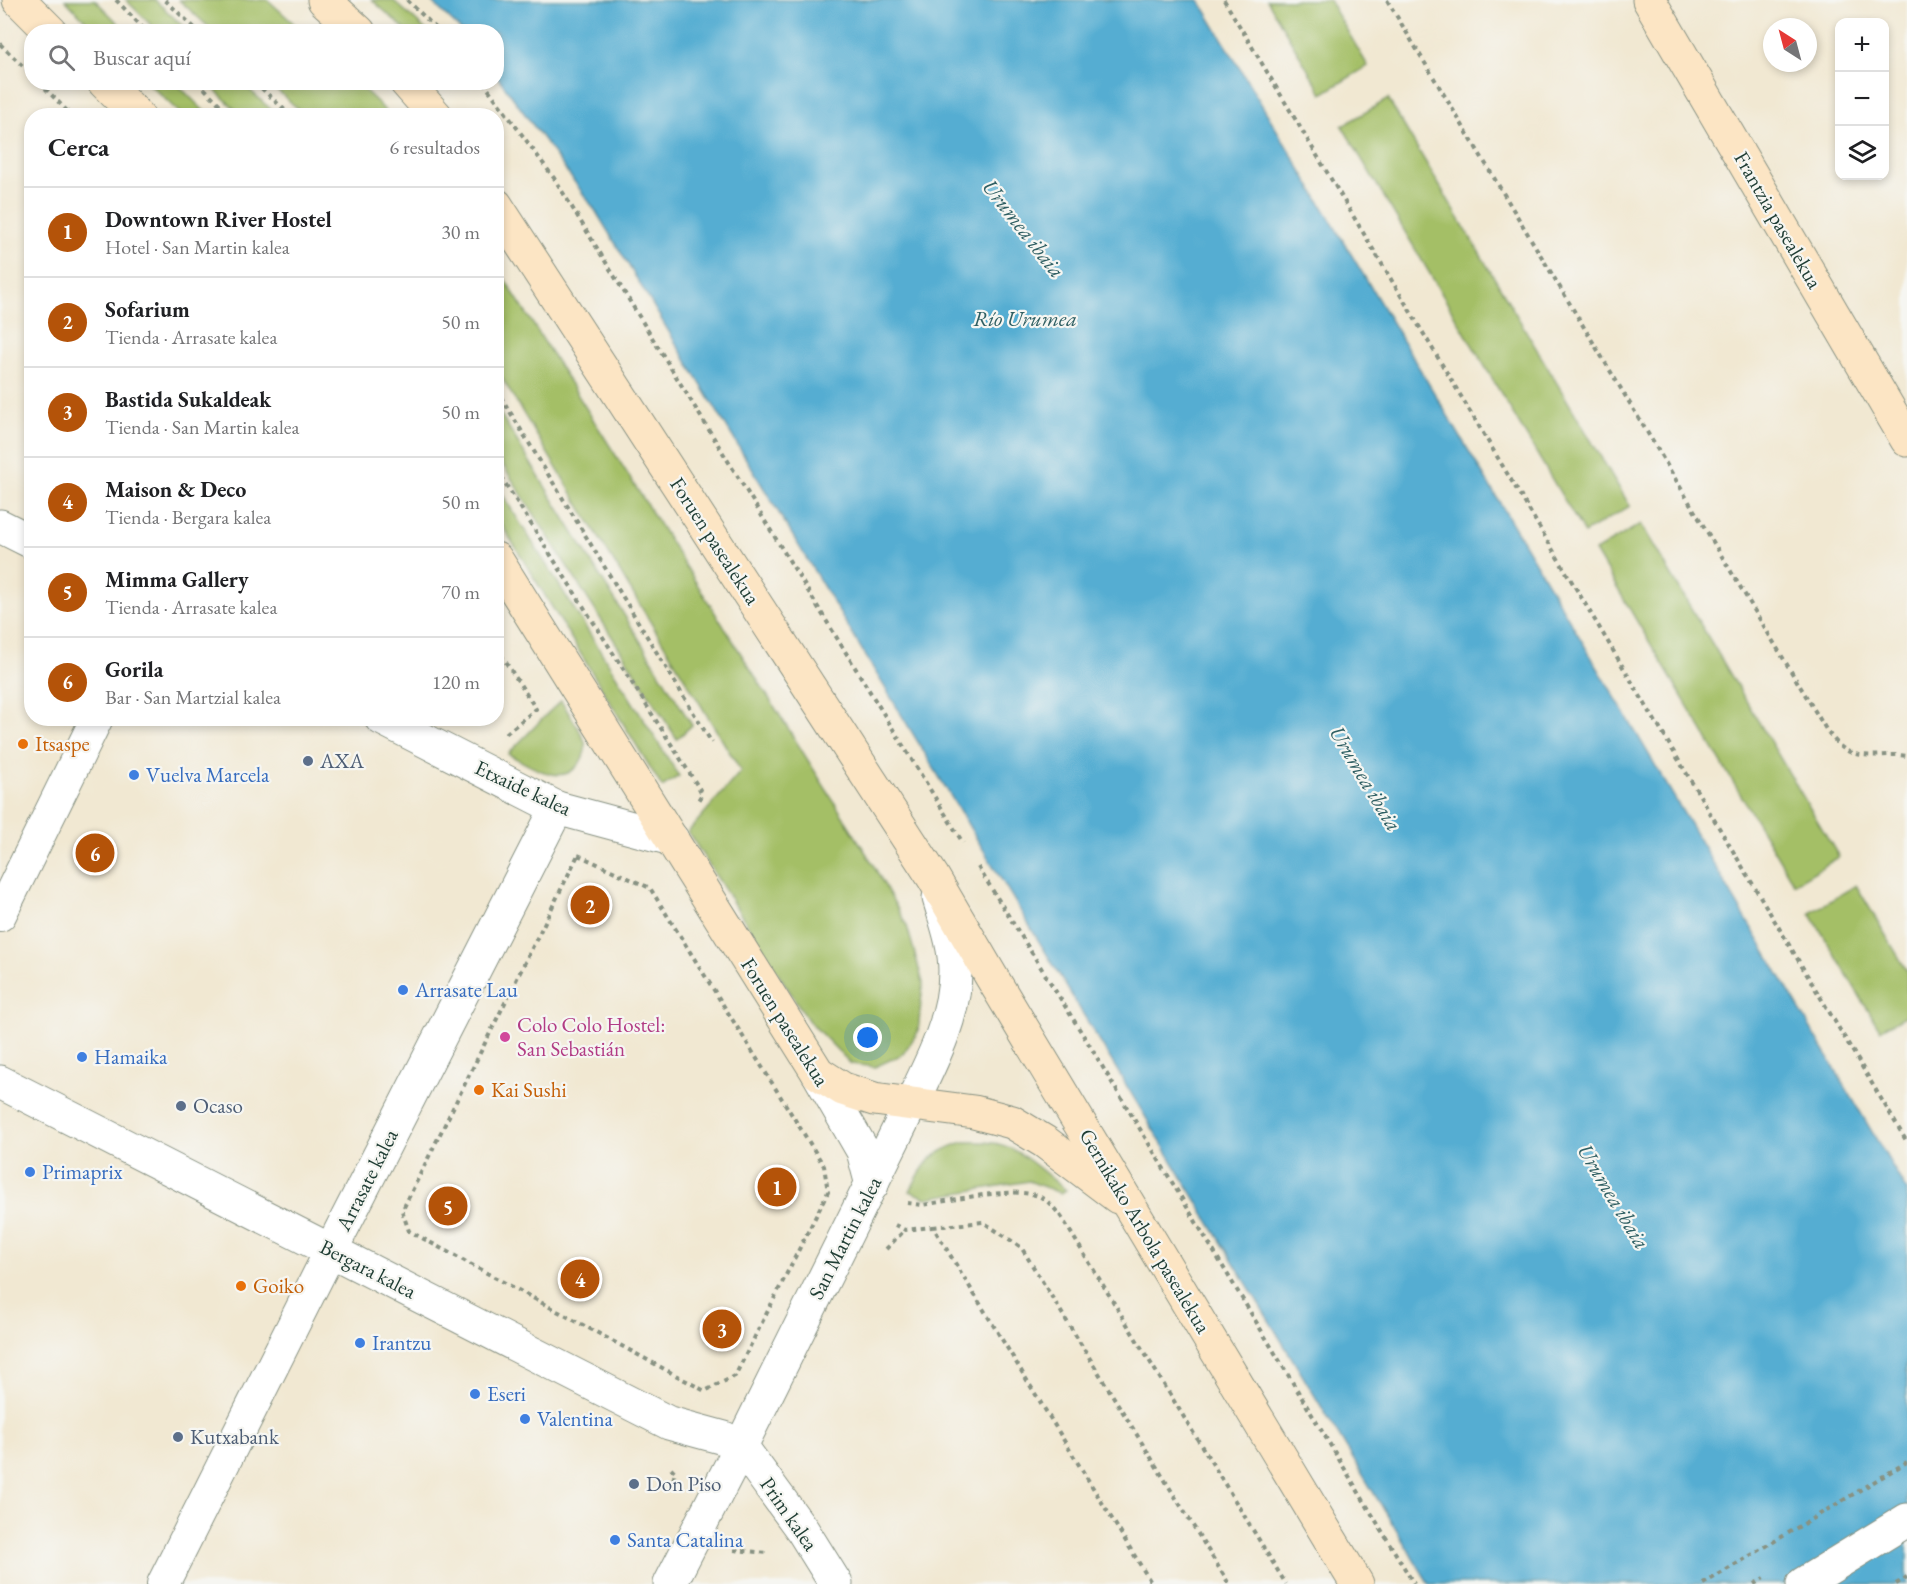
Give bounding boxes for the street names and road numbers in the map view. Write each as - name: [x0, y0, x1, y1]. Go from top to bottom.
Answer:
- street label: Frantzia pasealekua: [1728, 146, 1829, 294]
- street label: Foruen pasealekua: [664, 472, 767, 610]
- street label: Etxaide kalea: [471, 754, 576, 822]
- street label: Foruen pasealekua: [735, 952, 836, 1092]
- street label: Gernikako Arbola pasealekua: [1074, 1123, 1218, 1339]
- street label: Arrasate kalea: [329, 1124, 404, 1236]
- street label: San Martin kalea: [802, 1171, 887, 1304]
- street label: Bergara kalea: [316, 1233, 421, 1305]
- street label: Prim kalea: [754, 1472, 825, 1556]

